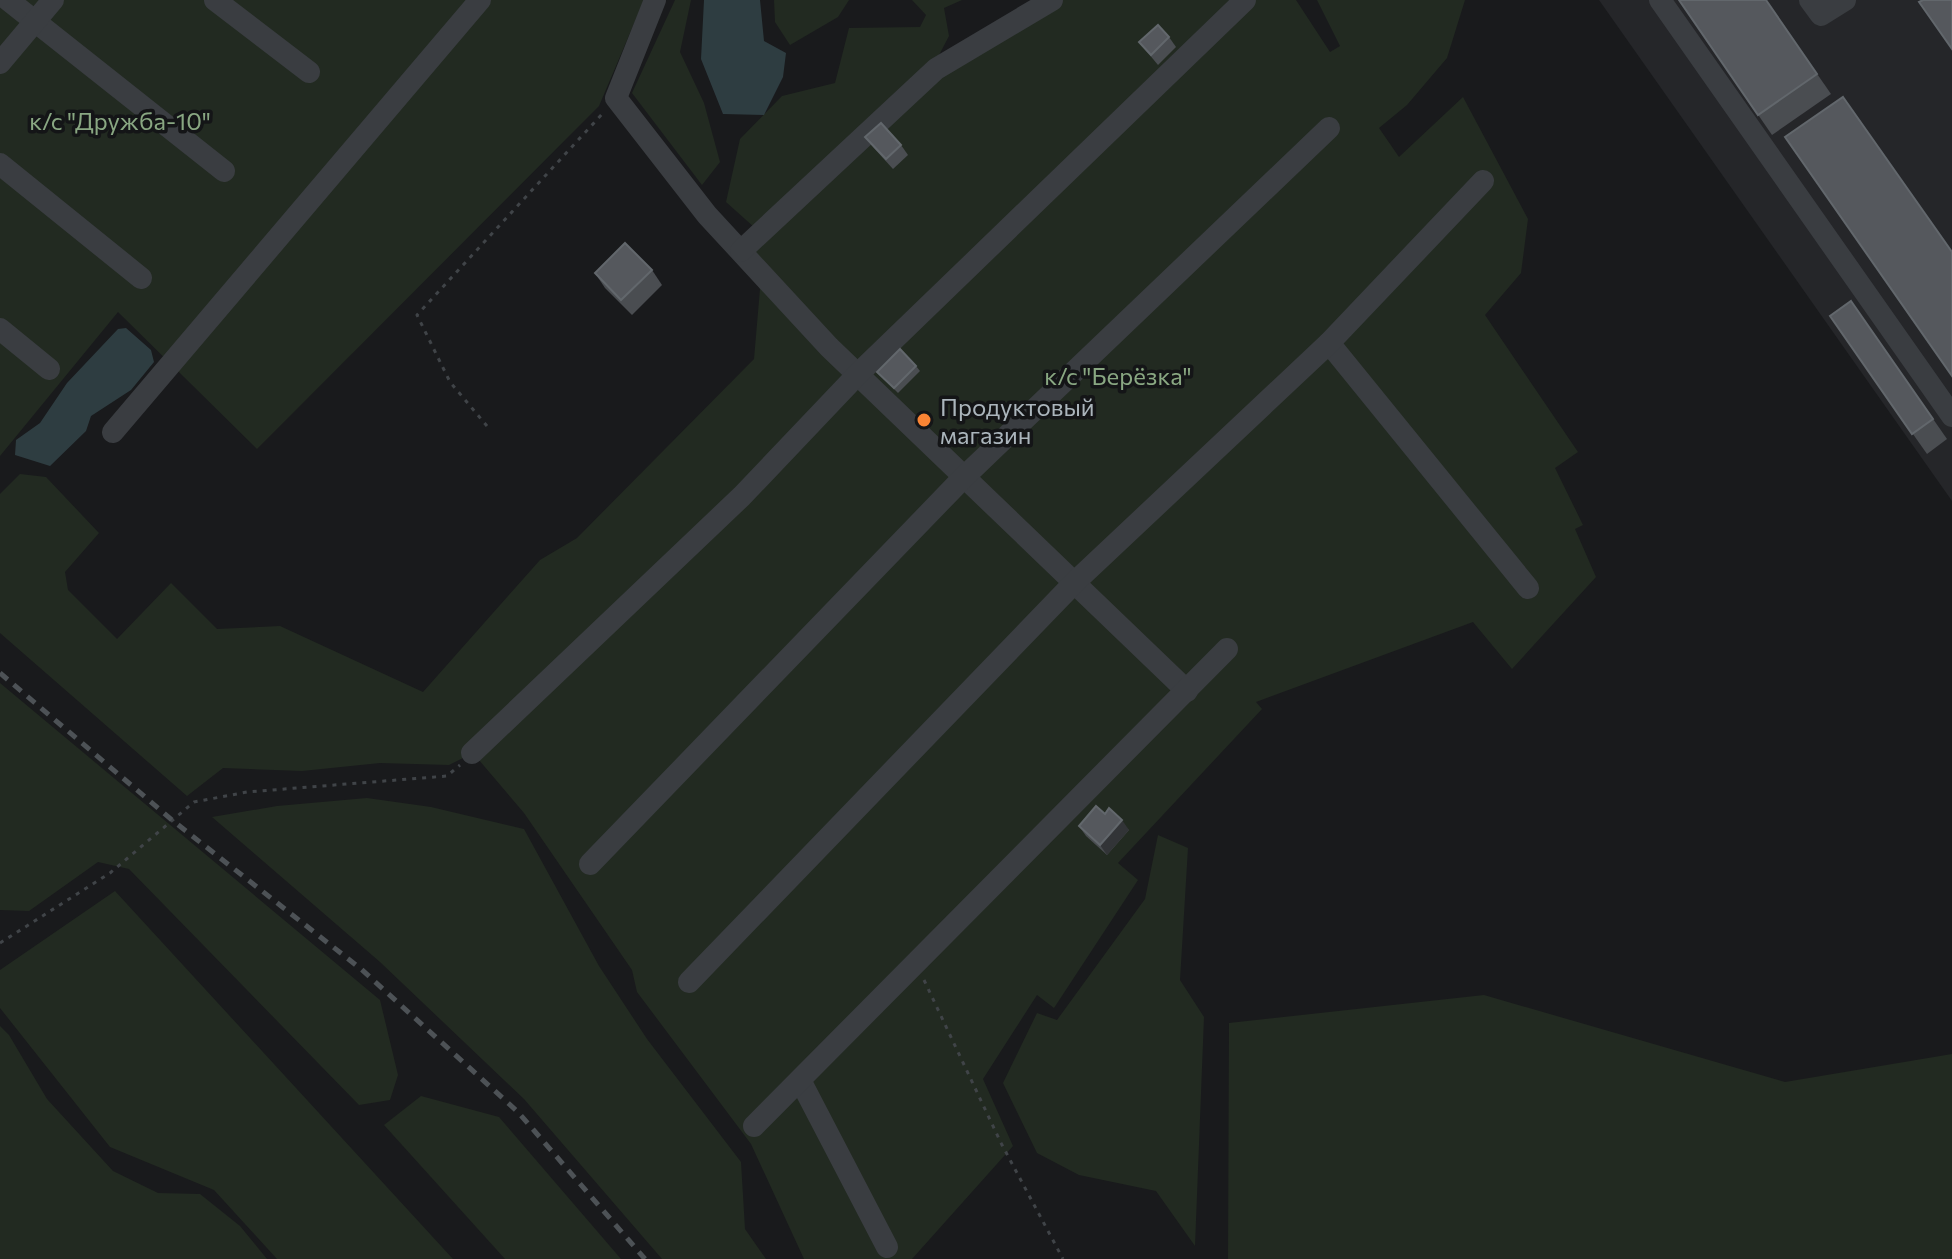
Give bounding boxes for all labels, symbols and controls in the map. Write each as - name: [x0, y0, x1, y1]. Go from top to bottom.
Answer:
- park label: к/с "Дружба-10": [29, 106, 211, 135]
- park label: к/с "Берёзка": [1044, 361, 1192, 390]
- place label: Продуктовый магазин: [940, 392, 1095, 449]
- marker: Продуктовый магазин: [915, 411, 933, 429]

